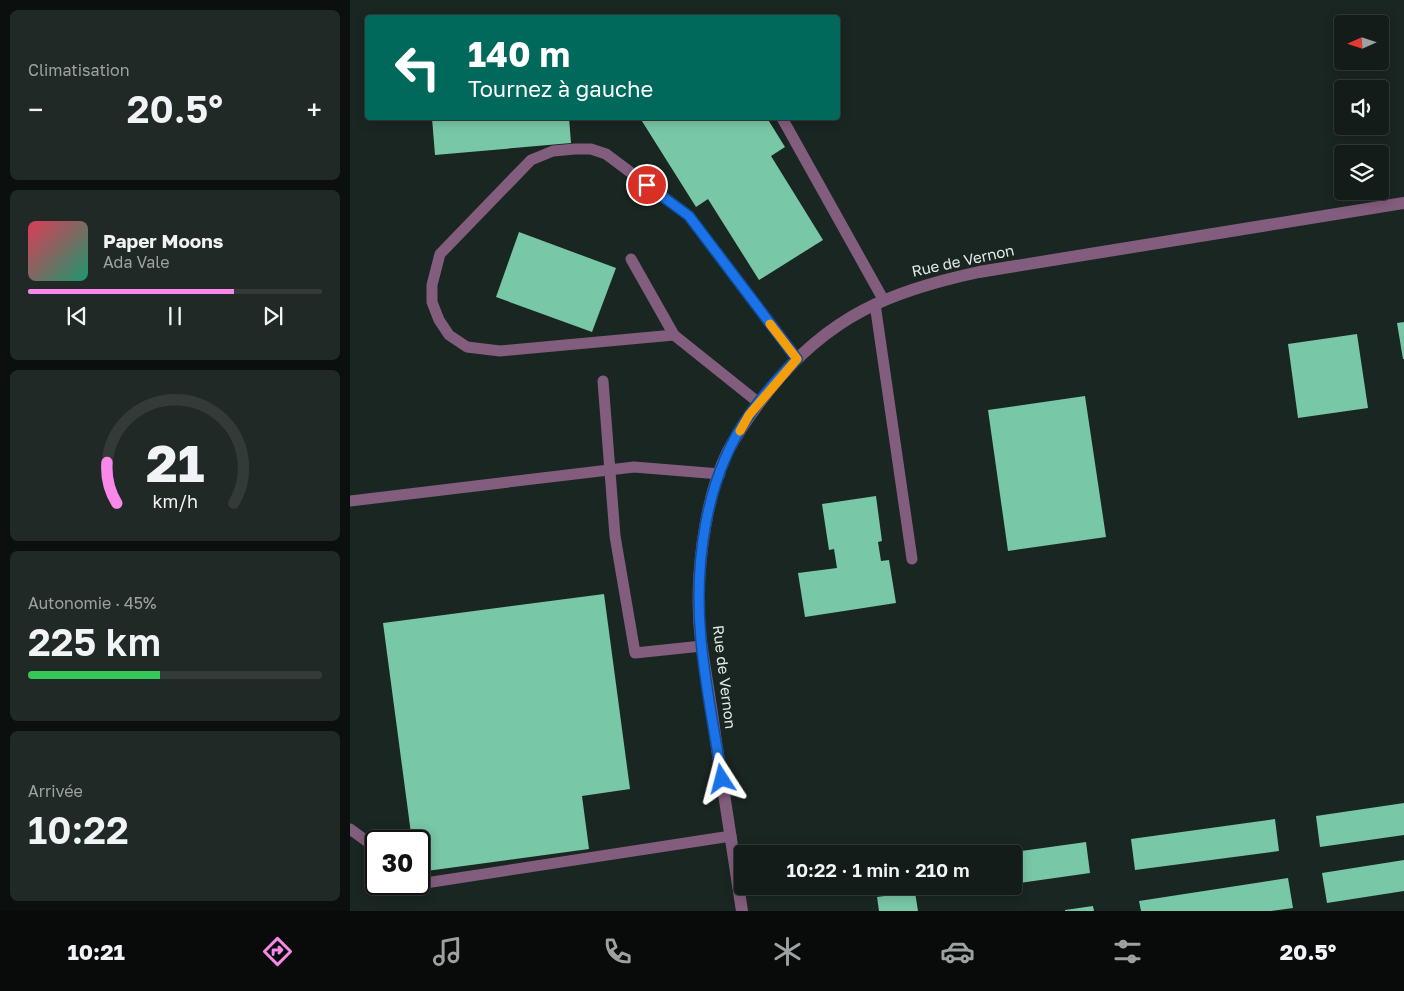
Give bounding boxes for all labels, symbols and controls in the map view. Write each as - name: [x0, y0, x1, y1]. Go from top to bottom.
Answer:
- north arrow: [1334, 15, 1389, 70]
- map controls: [1334, 15, 1389, 200]
- text: 140 m: [468, 33, 570, 75]
- icon: left: [385, 35, 450, 100]
- text: Climatisation: [28, 60, 130, 80]
- text: Tournez à gauche: [468, 75, 653, 102]
- button: sound: [1334, 80, 1389, 135]
- text: 20.5°: [127, 86, 223, 131]
- text: −: [28, 93, 43, 126]
- text: +: [307, 93, 322, 126]
- button: layers: [1334, 145, 1389, 200]
- pin: [626, 164, 668, 206]
- icon: arrive: [633, 171, 661, 199]
- text: Paper Moons: [103, 229, 223, 252]
- street label: Rue de Vernon: [910, 240, 1016, 280]
- text: Ada Vale: [103, 252, 169, 272]
- icon: previous: [63, 302, 91, 330]
- icon: pause: [161, 302, 189, 330]
- icon: next: [259, 302, 287, 330]
- text: 21: [146, 431, 204, 493]
- text: km/h: [152, 490, 198, 512]
- text: Autonomie · 45%: [28, 593, 157, 613]
- text: 225 km: [28, 619, 161, 664]
- street label: Rue de Vernon: [710, 624, 740, 730]
- position arrow: [695, 752, 747, 804]
- text: Arrivée: [28, 781, 83, 801]
- text: 10:22: [28, 807, 129, 852]
- speed limit sign: 30: [365, 830, 430, 895]
- text: 10:22 · 1 min · 210 m: [786, 858, 970, 881]
- icon: directions: [260, 934, 295, 969]
- icon: music: [430, 934, 465, 969]
- icon: phone: [600, 934, 635, 969]
- icon: climate: [770, 934, 805, 969]
- icon: car: [940, 934, 975, 969]
- icon: filters: [1110, 934, 1145, 969]
- text: 10:21: [67, 938, 125, 965]
- text: 20.5°: [1280, 938, 1336, 965]

